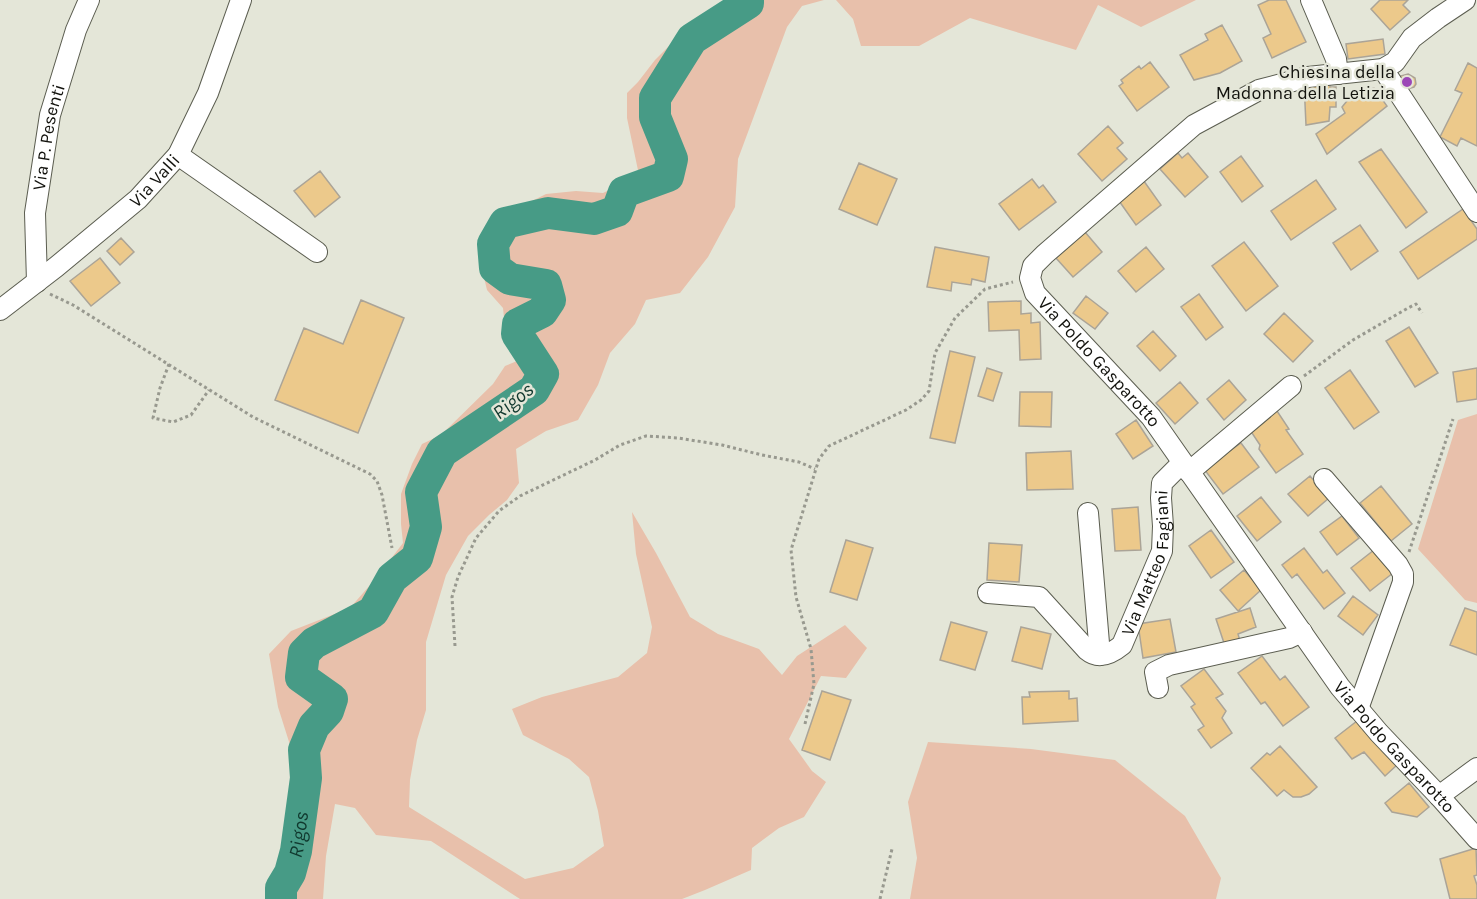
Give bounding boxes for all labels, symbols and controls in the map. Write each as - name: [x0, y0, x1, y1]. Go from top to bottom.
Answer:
- place label: Chiesina della Madonna della Letizia: [1216, 61, 1395, 104]
- marker: Chiesina della Madonna della Letizia: [1400, 75, 1414, 89]
- street label: Via P. Pesenti: [28, 81, 70, 192]
- street label: Via Valli: [125, 149, 185, 212]
- street label: Via Poldo Gasparotto: [1033, 292, 1166, 431]
- water label: Rigos: [488, 378, 538, 424]
- street label: Via Matteo Fagiani: [1116, 489, 1174, 639]
- street label: Via Poldo Gasparotto: [1329, 677, 1460, 817]
- water label: Rigos: [283, 810, 313, 860]

